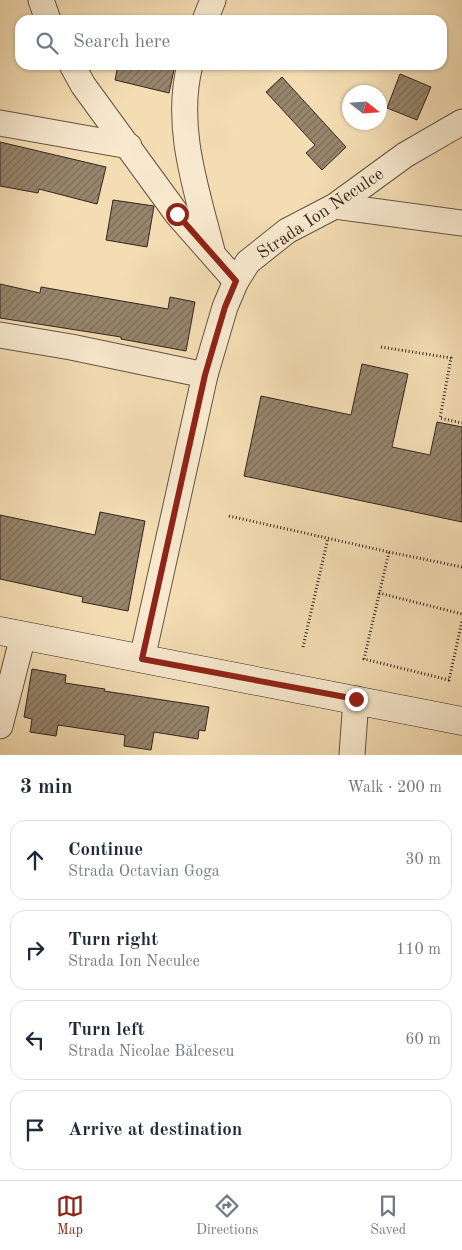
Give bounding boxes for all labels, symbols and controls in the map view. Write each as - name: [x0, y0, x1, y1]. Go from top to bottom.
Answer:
- search box: [15, 15, 447, 70]
- icon: search: [33, 29, 61, 57]
- text: Search here: [73, 33, 170, 52]
- north arrow: [342, 85, 387, 130]
- street label: Strada Ion Neculce: [254, 165, 387, 263]
- route start: [166, 203, 189, 226]
- route end: [345, 688, 368, 711]
- text: 3 min: [20, 777, 73, 798]
- text: Walk · 200 m: [347, 780, 442, 796]
- text: Continue: [68, 841, 143, 860]
- icon: ahead: [21, 846, 49, 874]
- text: 30 m: [405, 852, 441, 868]
- text: Strada Octavian Goga: [68, 864, 220, 880]
- text: Turn right: [68, 931, 158, 950]
- icon: right: [21, 936, 49, 964]
- text: 110 m: [396, 942, 441, 958]
- text: Strada Ion Neculce: [68, 954, 200, 970]
- text: Turn left: [68, 1021, 145, 1040]
- icon: left: [21, 1026, 49, 1054]
- text: 60 m: [405, 1032, 441, 1048]
- text: Strada Nicolae Bălcescu: [68, 1044, 234, 1060]
- icon: arrive: [21, 1116, 49, 1144]
- text: Arrive at destination: [68, 1121, 242, 1140]
- tab: Map: [56, 1192, 84, 1239]
- tab: Directions: [196, 1192, 258, 1239]
- tab: Saved: [370, 1192, 406, 1239]

